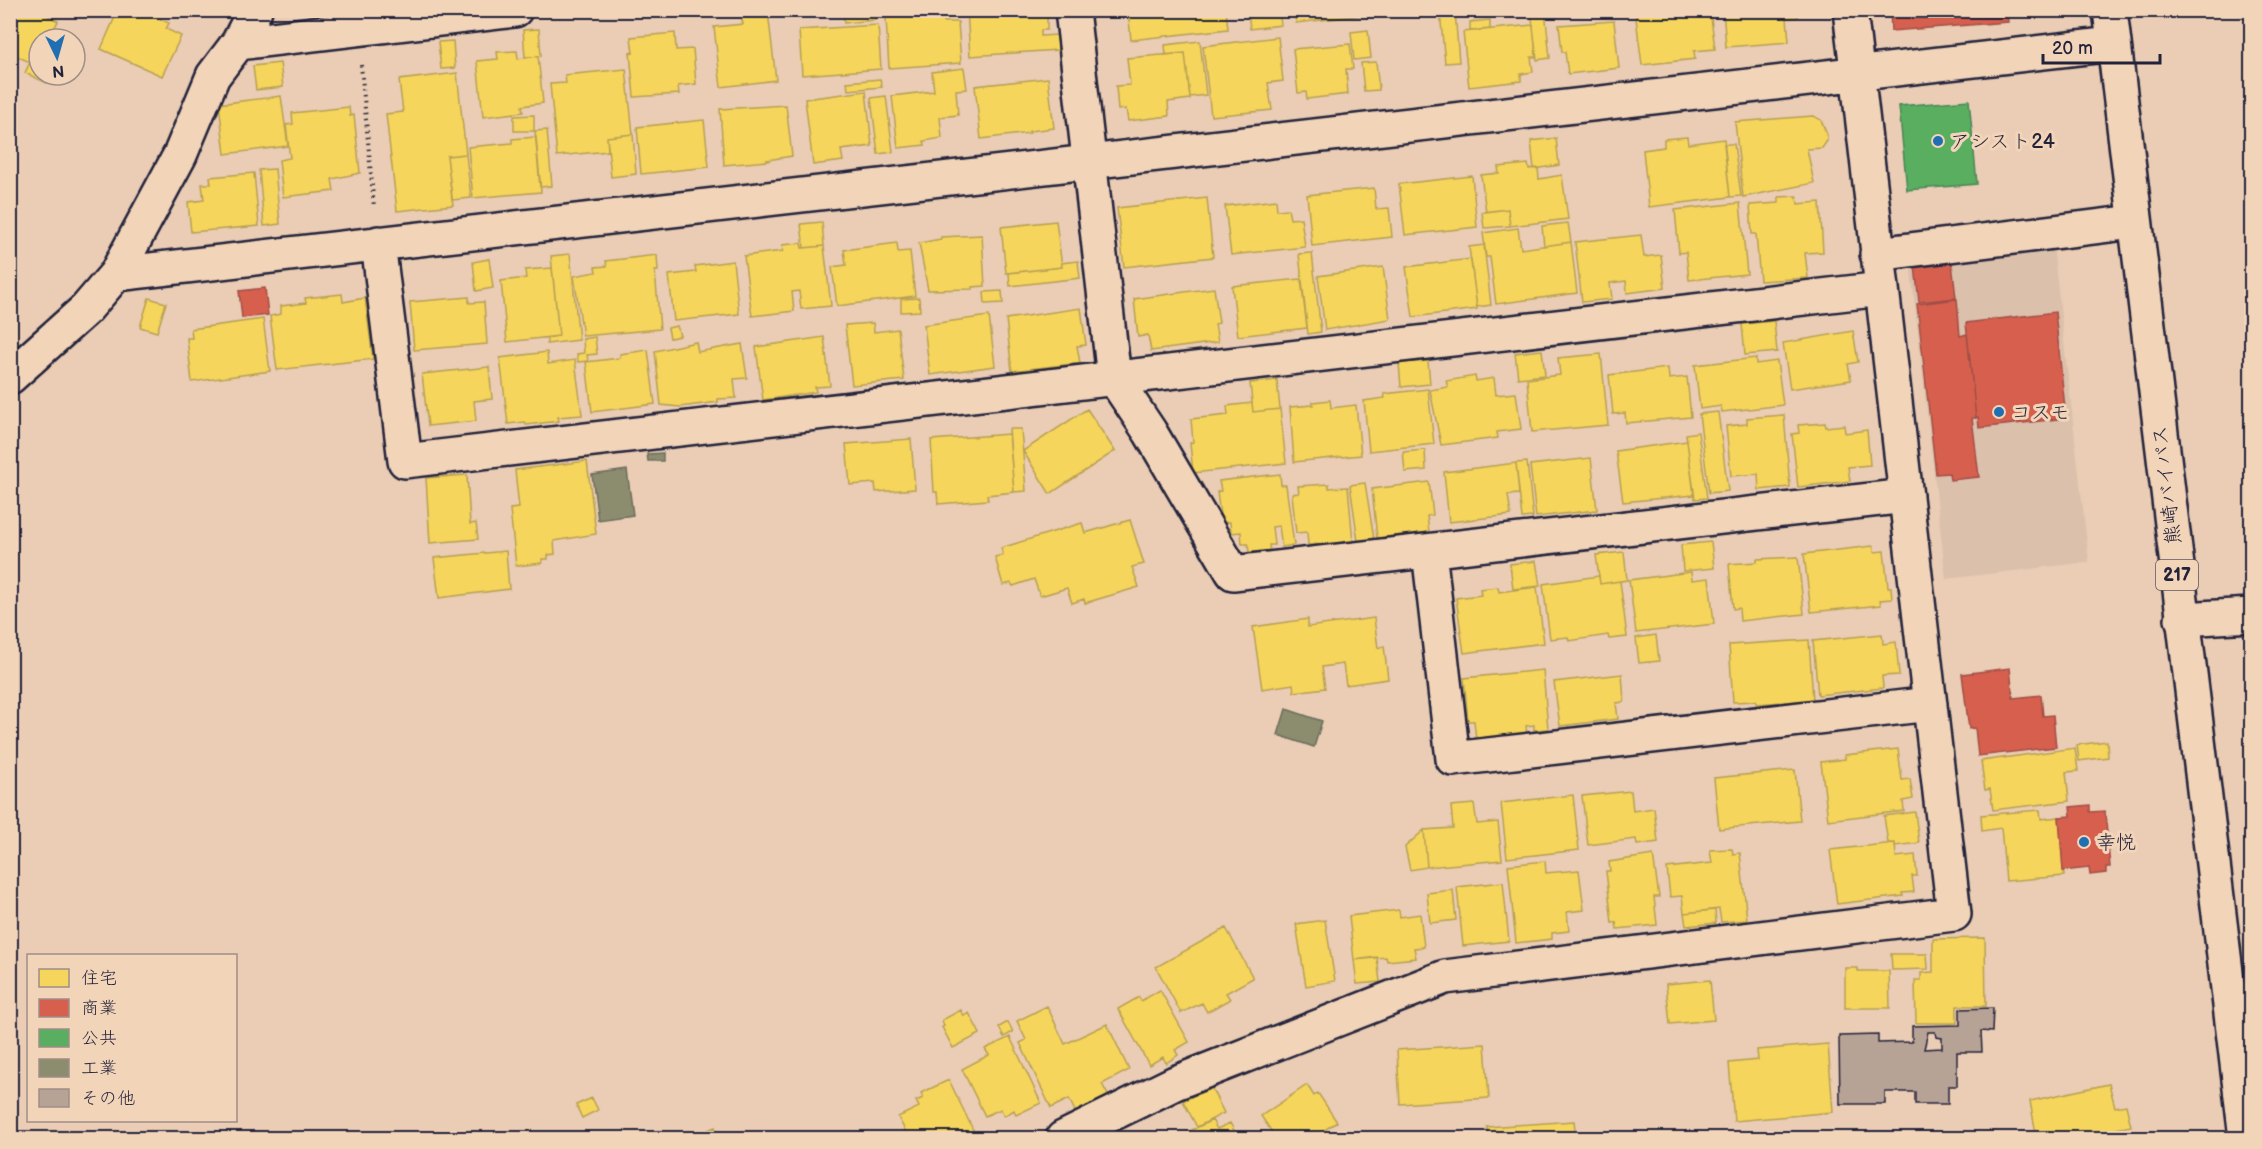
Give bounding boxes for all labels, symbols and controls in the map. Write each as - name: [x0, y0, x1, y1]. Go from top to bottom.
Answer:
- north arrow: [27, 27, 87, 87]
- scale bar: [2043, 27, 2160, 65]
- text: 20 m: [2052, 38, 2093, 59]
- text: N: [51, 60, 65, 80]
- place label: アシスト24: [1950, 130, 2055, 154]
- marker: アシスト24: [1931, 134, 1945, 148]
- place label: コスモ: [2011, 401, 2070, 425]
- marker: コスモ: [1992, 405, 2006, 419]
- street label: 熊崎バイパス: [2148, 424, 2186, 546]
- road number: 217: [2156, 560, 2198, 590]
- place label: 幸悦: [2096, 831, 2136, 855]
- marker: 幸悦: [2077, 835, 2091, 849]
- legend: [27, 954, 237, 1122]
- text: 住宅: [81, 968, 117, 989]
- text: 商業: [81, 998, 117, 1019]
- text: 公共: [81, 1028, 117, 1049]
- text: 工業: [81, 1058, 117, 1079]
- text: その他: [81, 1088, 135, 1109]

